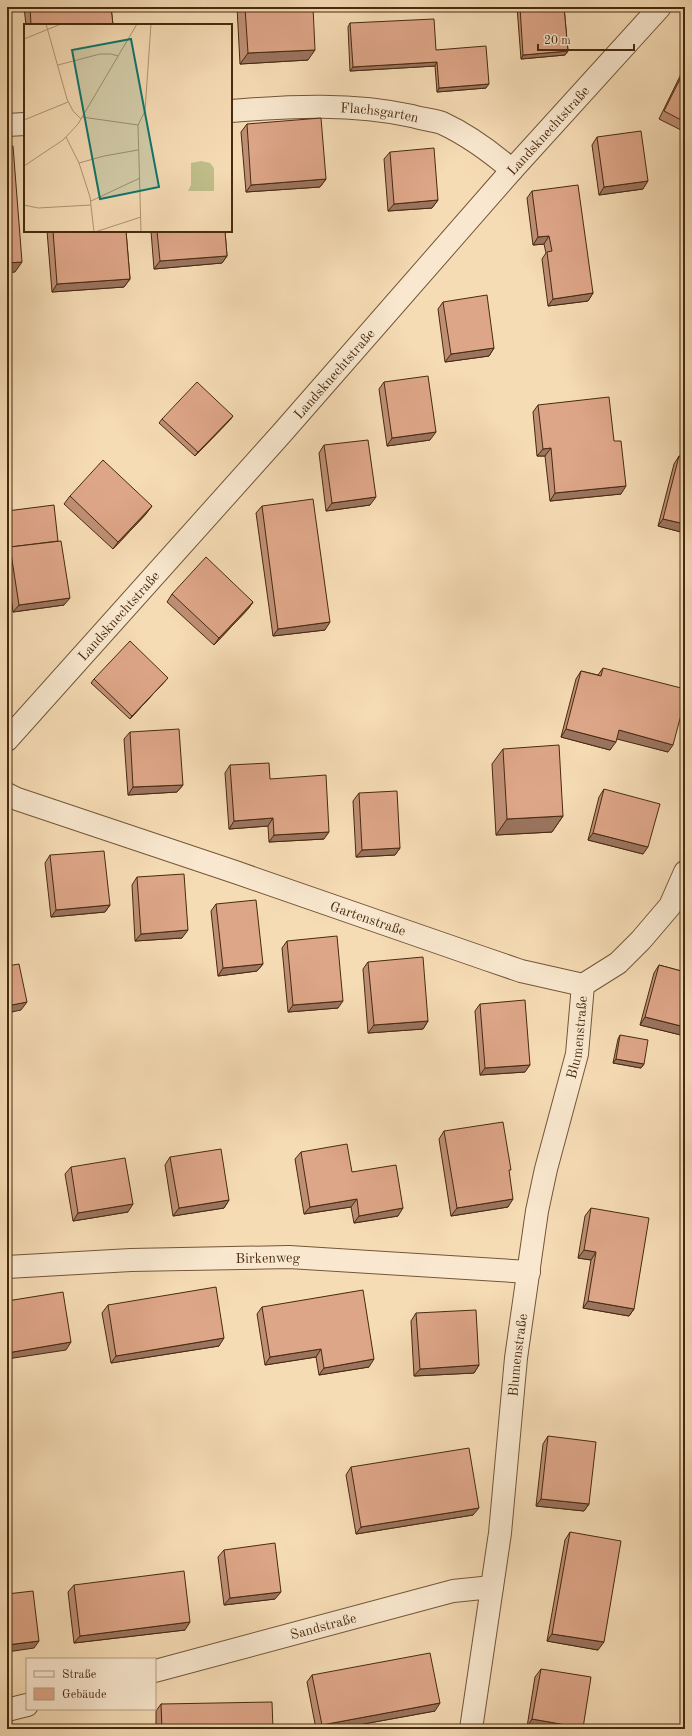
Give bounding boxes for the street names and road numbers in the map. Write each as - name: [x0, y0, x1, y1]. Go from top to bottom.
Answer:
- street label: Landsknechtstraße: [505, 84, 592, 178]
- street label: Flachsgarten: [340, 101, 421, 126]
- street label: Landsknechtstraße: [292, 327, 378, 422]
- street label: Landsknechtstraße: [76, 569, 163, 664]
- street label: Gartenstraße: [328, 900, 408, 939]
- street label: Blumenstraße: [565, 995, 590, 1080]
- street label: Birkenweg: [235, 1251, 301, 1266]
- street label: Blumenstraße: [507, 1313, 530, 1397]
- street label: Sandstraße: [289, 1611, 358, 1642]

